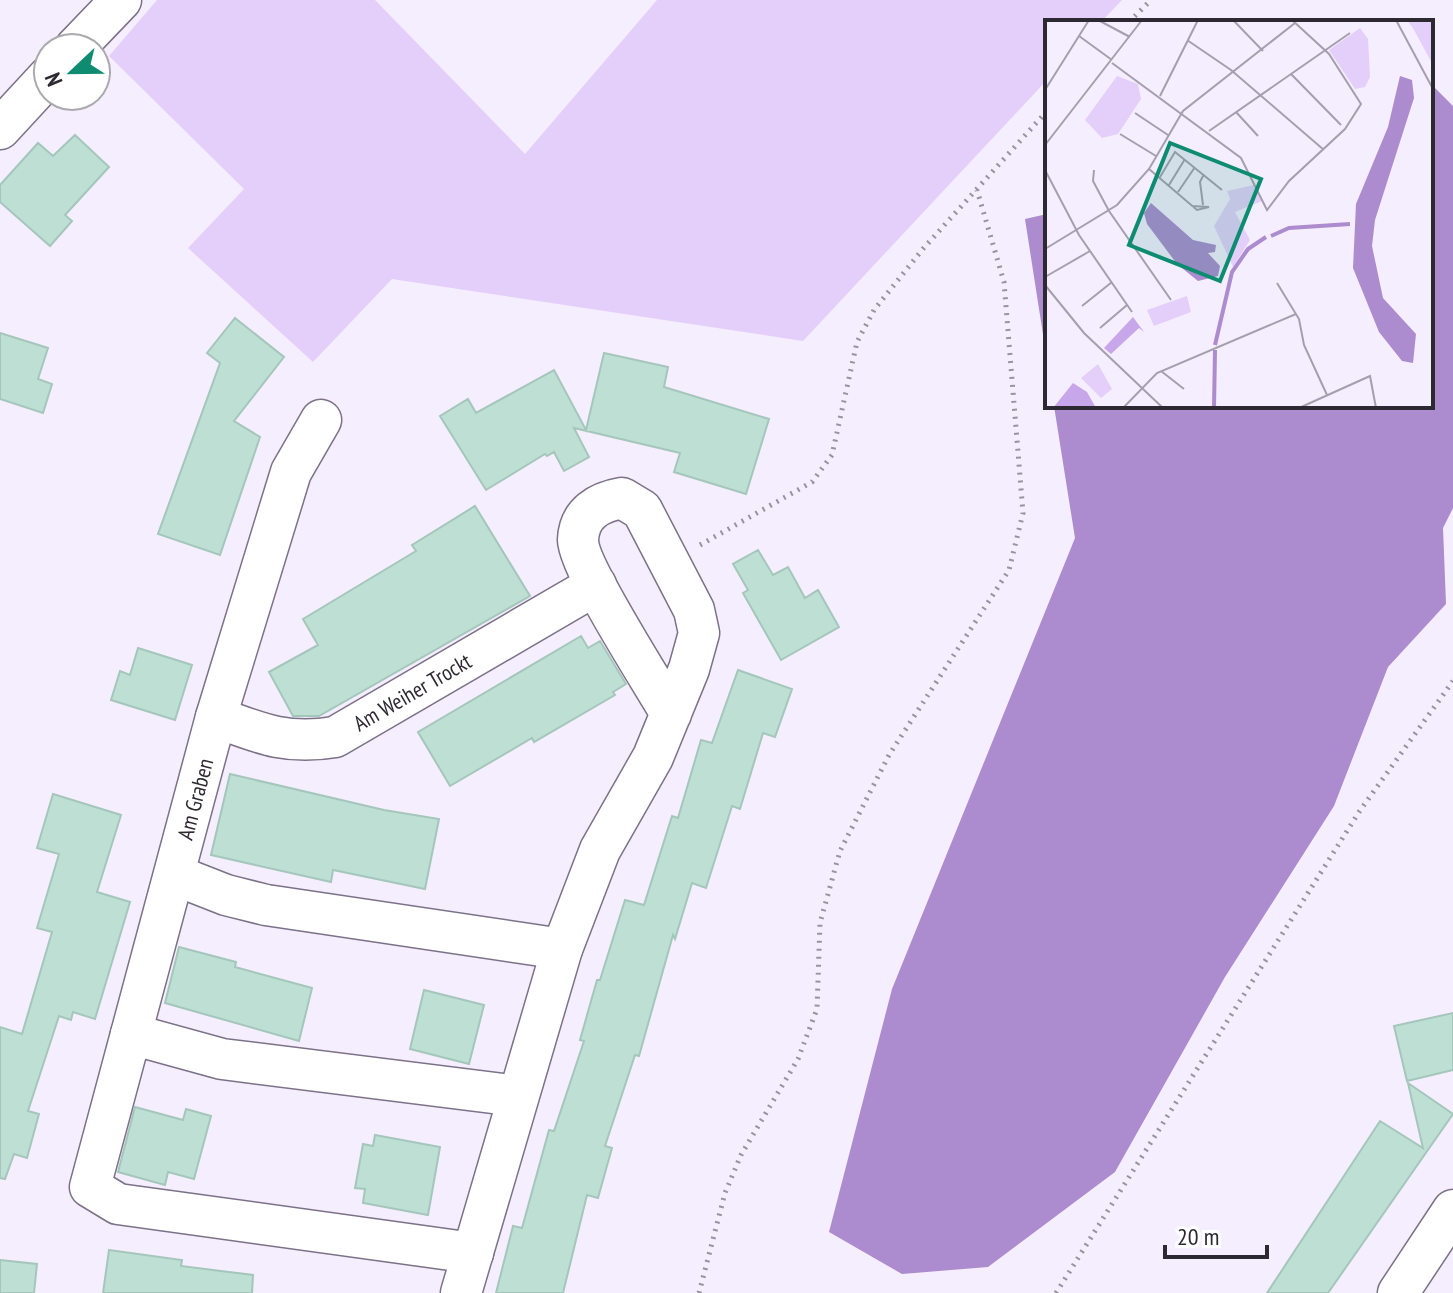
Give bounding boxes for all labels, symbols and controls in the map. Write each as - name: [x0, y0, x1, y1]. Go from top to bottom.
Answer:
- inset map: [1045, 20, 1433, 408]
- north arrow: [32, 32, 112, 112]
- text: N: [38, 69, 69, 90]
- street label: Am Weiher Trockt: [348, 647, 476, 737]
- street label: Am Graben: [171, 755, 219, 843]
- scale bar: [1165, 1209, 1267, 1259]
- text: 20 m: [1177, 1221, 1219, 1252]

